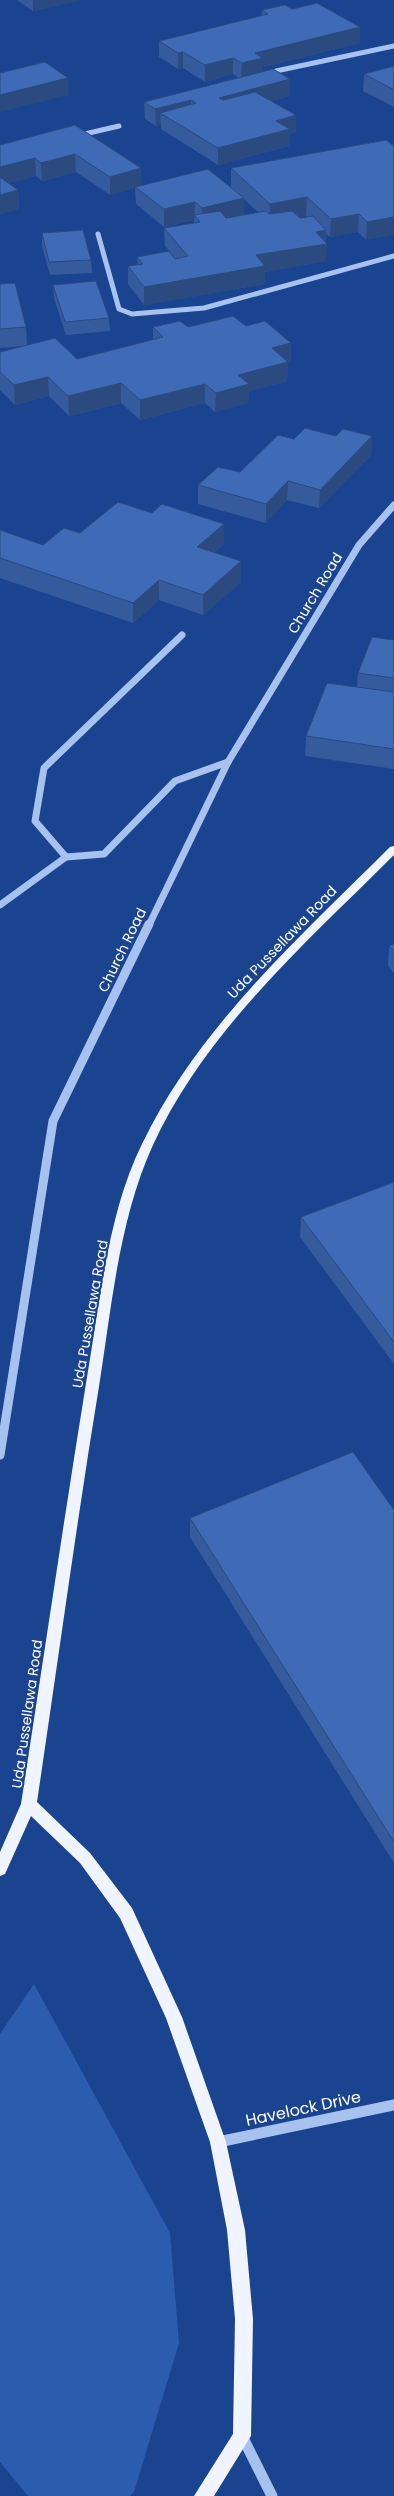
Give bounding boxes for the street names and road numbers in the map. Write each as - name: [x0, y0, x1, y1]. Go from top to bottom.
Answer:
- street label: Church Road: [283, 549, 347, 637]
- street label: Uda Pussellawa Road: [223, 881, 341, 1003]
- street label: Church Road: [93, 904, 151, 996]
- street label: Uda Pussellawa Road: [67, 1238, 113, 1390]
- street label: Uda Pussellawa Road: [7, 1638, 47, 1790]
- street label: Havelock Drive: [243, 2085, 363, 2132]

